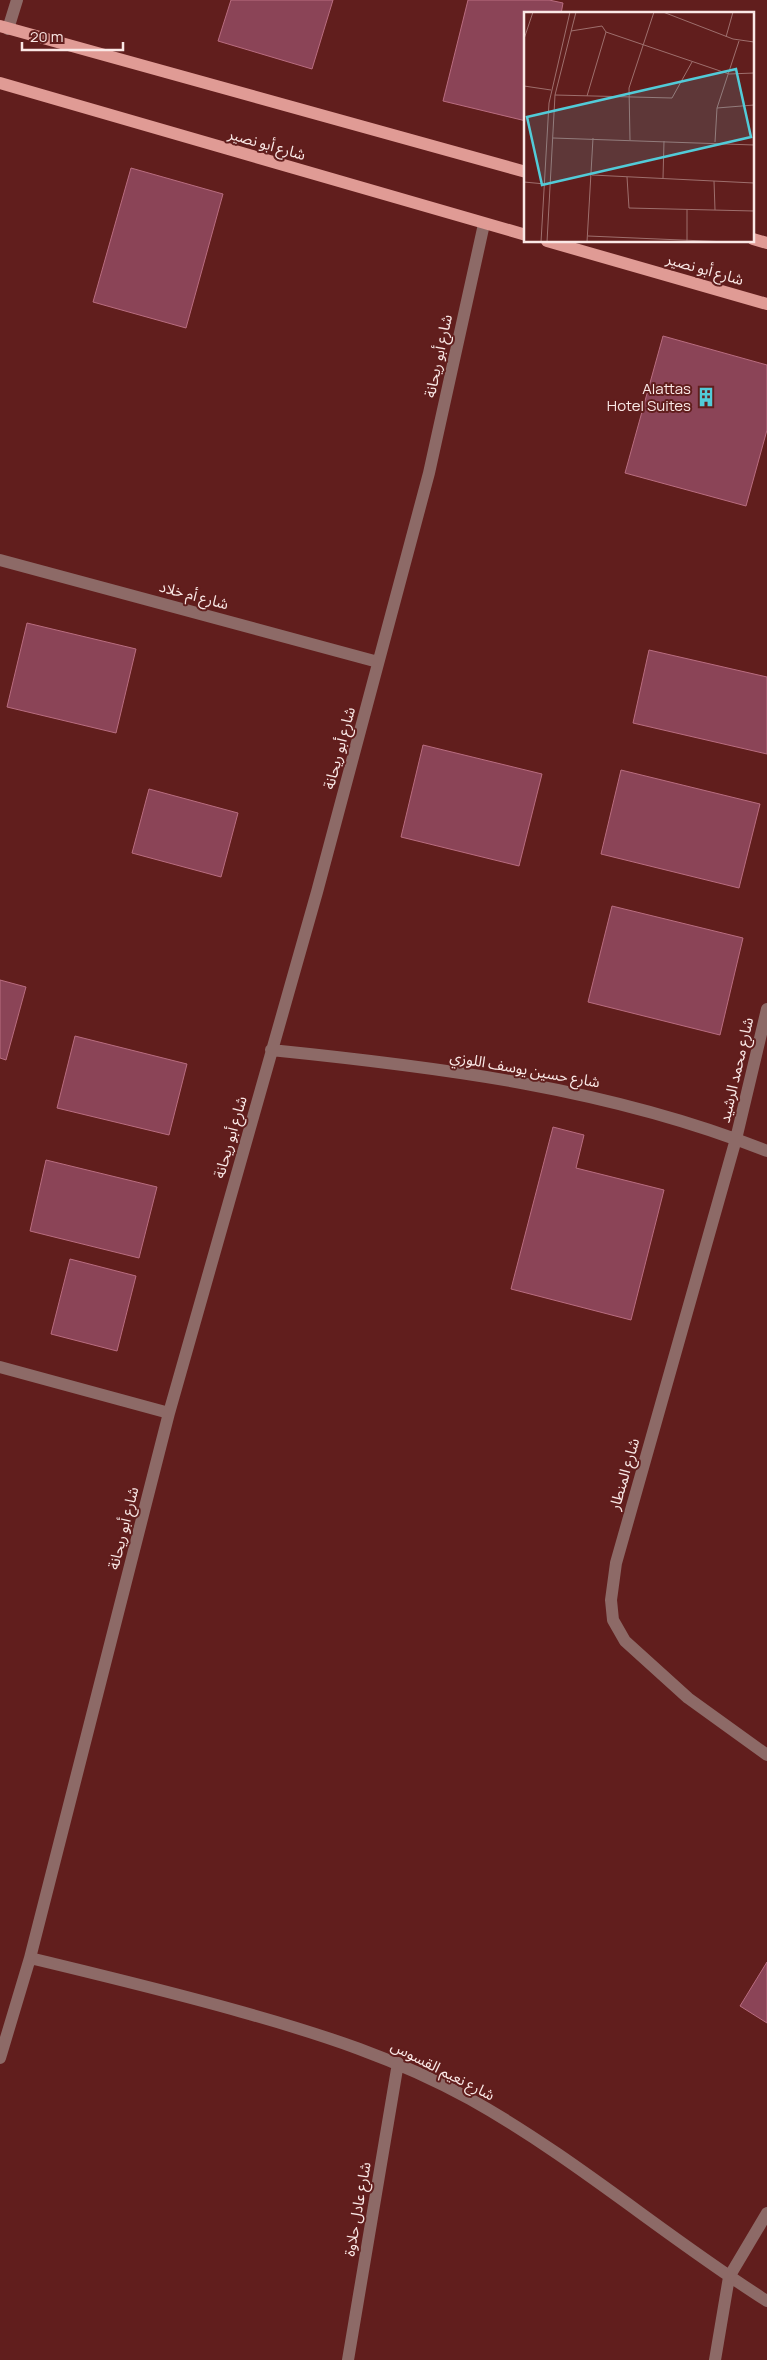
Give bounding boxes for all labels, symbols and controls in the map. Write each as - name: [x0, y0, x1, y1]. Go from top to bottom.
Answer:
- inset map: [524, 12, 754, 242]
- scale bar: [22, 20, 124, 52]
- text: 20 m: [30, 26, 63, 47]
- street label: شارع أبو نصير: [224, 123, 308, 167]
- street label: شارع أبو نصير: [662, 248, 746, 292]
- street label: شارع أبو ريحانة: [419, 312, 459, 400]
- place label: Alattas Hotel Suites: [607, 378, 691, 416]
- building icon: Alattas Hotel Suites: [695, 386, 717, 408]
- street label: شارع أم خلاد: [156, 576, 231, 616]
- street label: شارع أبو ريحانة: [318, 704, 362, 792]
- street label: شارع محمد الرشيد: [714, 1015, 760, 1125]
- street label: شارع حسين يوسف اللوزي: [448, 1045, 602, 1095]
- street label: شارع أبو ريحانة: [208, 1093, 254, 1181]
- street label: شارع المنطار: [603, 1435, 646, 1514]
- street label: شارع أبو ريحانة: [103, 1484, 145, 1572]
- street label: شارع نعيم القسوس: [387, 2035, 499, 2107]
- street label: شارع عادل حلاوة: [338, 2160, 378, 2258]

